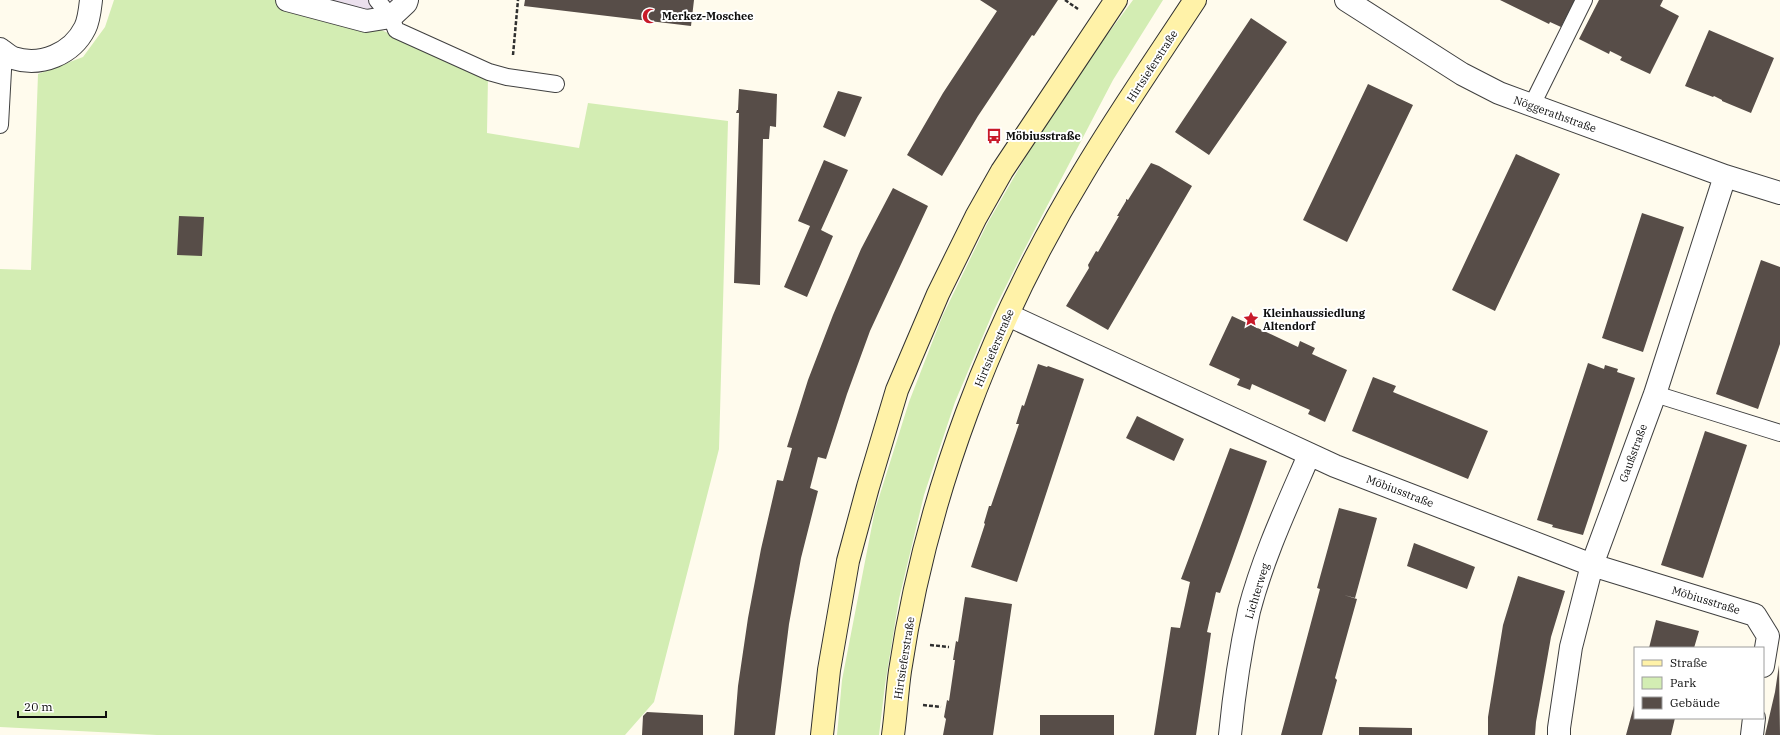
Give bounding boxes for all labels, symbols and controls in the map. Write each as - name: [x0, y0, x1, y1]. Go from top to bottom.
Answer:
- mosque icon: Merkez-Moschee: [641, 7, 659, 25]
- place label: Merkez-Moschee: [662, 9, 754, 23]
- street label: Hirtsieferstraße: [1123, 27, 1181, 105]
- street label: Nöggerathstraße: [1512, 93, 1598, 135]
- bus stop icon: Möbiusstraße: [985, 127, 1003, 145]
- place label: Möbiusstraße: [1006, 129, 1081, 143]
- place label: Kleinhaussiedlung Altendorf: [1263, 306, 1366, 333]
- street label: Hirtsieferstraße: [971, 307, 1017, 389]
- place icon: Kleinhaussiedlung Altendorf: [1242, 310, 1260, 328]
- street label: Gaußstraße: [1616, 422, 1650, 484]
- street label: Möbiusstraße: [1364, 472, 1436, 510]
- street label: Lichterweg: [1242, 561, 1272, 621]
- street label: Möbiusstraße: [1670, 583, 1742, 617]
- street label: Hirtsieferstraße: [891, 616, 917, 700]
- legend: [1634, 647, 1764, 719]
- text: Straße: [1670, 655, 1707, 670]
- text: Park: [1670, 675, 1696, 690]
- scale bar: [18, 693, 106, 719]
- text: Gebäude: [1670, 695, 1720, 710]
- text: 20 m: [24, 699, 53, 714]

